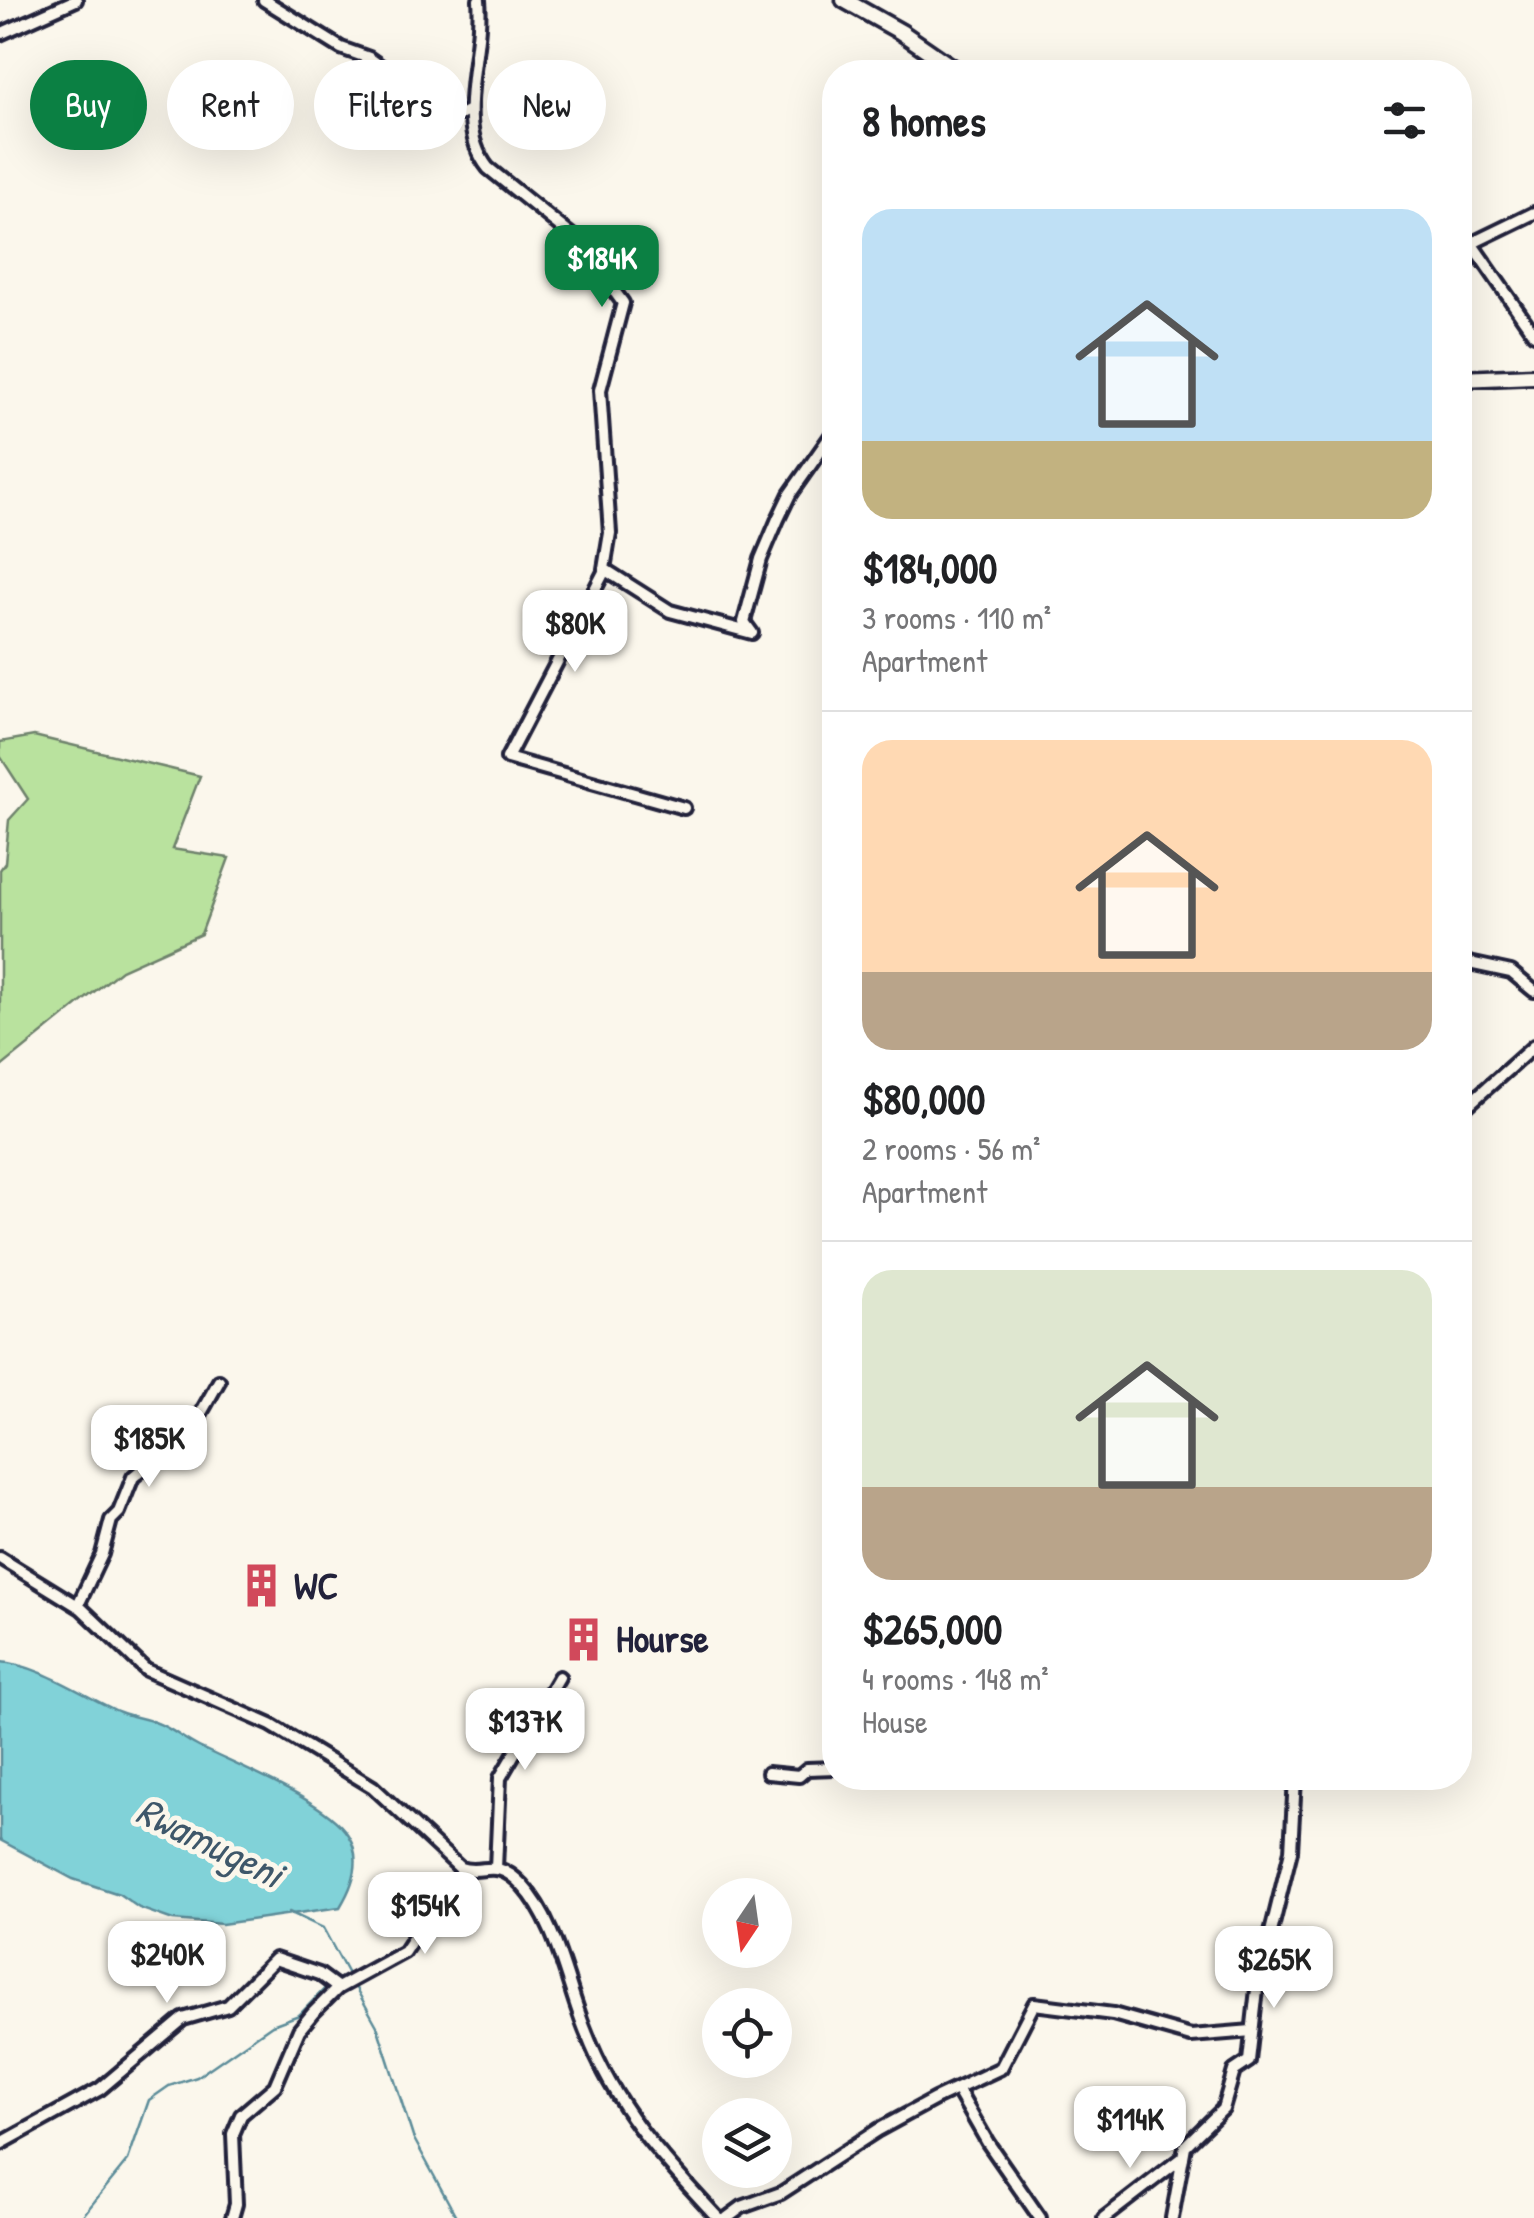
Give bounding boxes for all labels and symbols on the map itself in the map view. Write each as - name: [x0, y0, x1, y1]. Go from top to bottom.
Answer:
- pin: $184K: [532, 225, 672, 310]
- pin: $80K: [516, 590, 634, 675]
- pin: $185K: [79, 1405, 219, 1490]
- place label: WC: [294, 1559, 338, 1611]
- building icon: WC: [237, 1562, 285, 1610]
- place label: Hourse: [616, 1612, 709, 1664]
- building icon: Hourse: [559, 1615, 607, 1663]
- pin: $137K: [455, 1688, 595, 1773]
- water label: Rwamugeni: [128, 1783, 296, 1902]
- pin: $154K: [355, 1872, 495, 1957]
- north arrow: [702, 1878, 792, 1968]
- pin: $240K: [97, 1921, 237, 2006]
- pin: $265K: [1204, 1926, 1344, 2011]
- pin: $114K: [1060, 2086, 1200, 2171]

